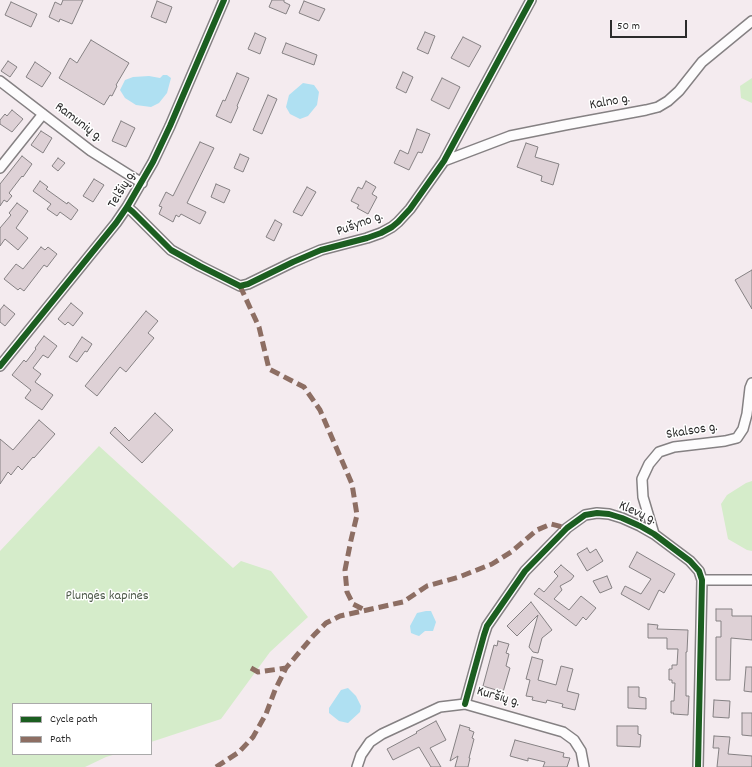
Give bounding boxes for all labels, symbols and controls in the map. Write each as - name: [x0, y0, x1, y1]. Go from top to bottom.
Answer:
- scale bar: [612, 12, 689, 38]
- text: 50 m: [617, 18, 640, 35]
- street label: Kalno g.: [588, 91, 632, 115]
- street label: Ramunių g.: [51, 100, 105, 146]
- street label: Telšių g.: [105, 168, 141, 212]
- street label: Pušyno g.: [334, 209, 386, 241]
- street label: Skalsos g.: [665, 420, 719, 444]
- street label: Klevų g.: [616, 498, 658, 530]
- park label: Plungės kapinės: [65, 589, 149, 605]
- street label: Kuršių g.: [475, 684, 521, 712]
- legend: [12, 703, 152, 755]
- text: Cycle path: [50, 711, 98, 728]
- text: Path: [50, 731, 71, 748]

